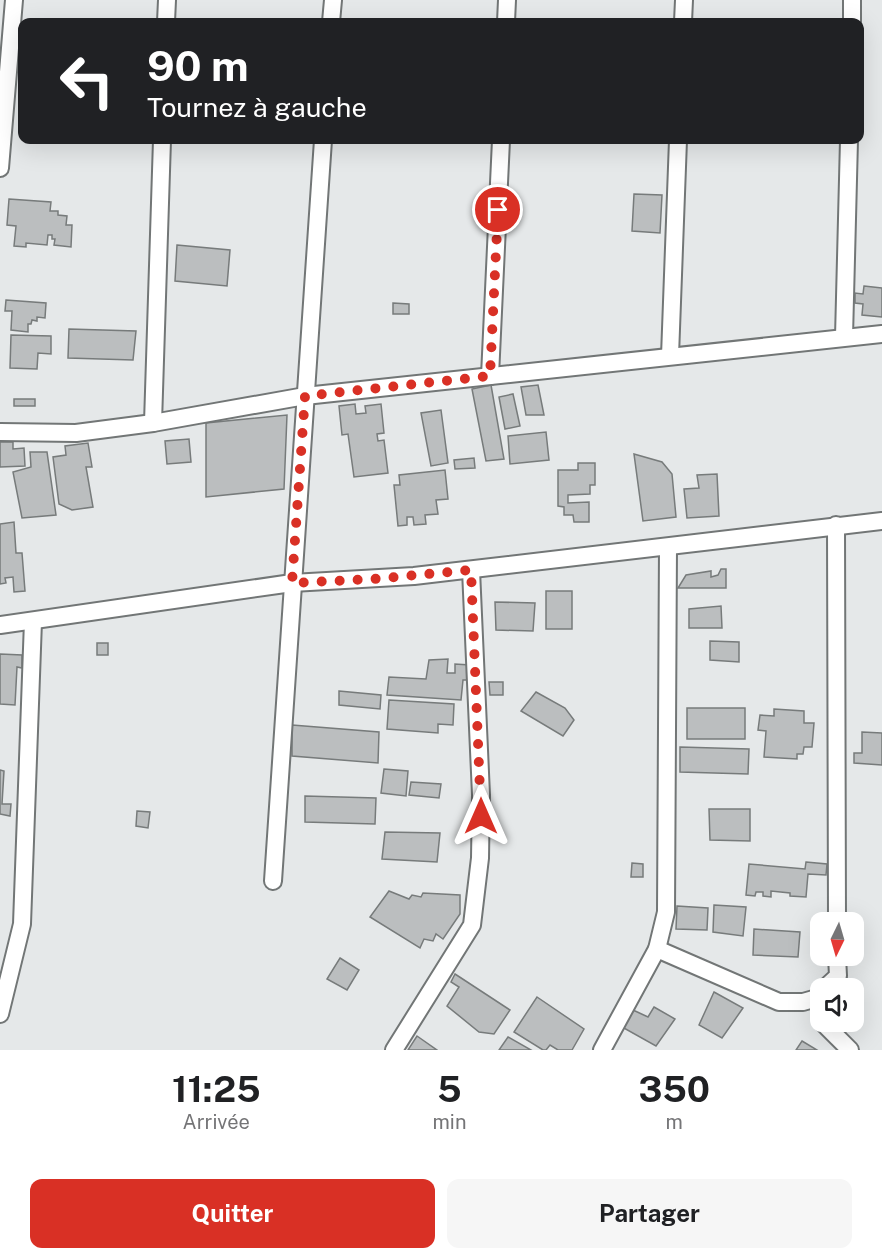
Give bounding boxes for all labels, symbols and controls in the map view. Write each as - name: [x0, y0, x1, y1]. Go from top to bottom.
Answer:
- text: 90 m: [147, 41, 249, 90]
- icon: left: [48, 42, 126, 120]
- text: Tournez à gauche: [147, 91, 367, 123]
- pin: [472, 184, 523, 235]
- icon: arrive: [481, 193, 514, 226]
- position arrow: [449, 784, 513, 848]
- north arrow: [810, 912, 864, 966]
- map controls: [810, 912, 864, 1032]
- button: sound: [810, 978, 864, 1032]
- text: 11:25: [172, 1068, 260, 1110]
- text: 5: [437, 1068, 462, 1110]
- text: 350: [638, 1068, 710, 1110]
- text: Arrivée: [183, 1110, 250, 1134]
- text: min: [433, 1110, 466, 1134]
- text: m: [666, 1110, 683, 1134]
- button: Quitter: [30, 1179, 435, 1248]
- button: Partager: [447, 1179, 852, 1248]

